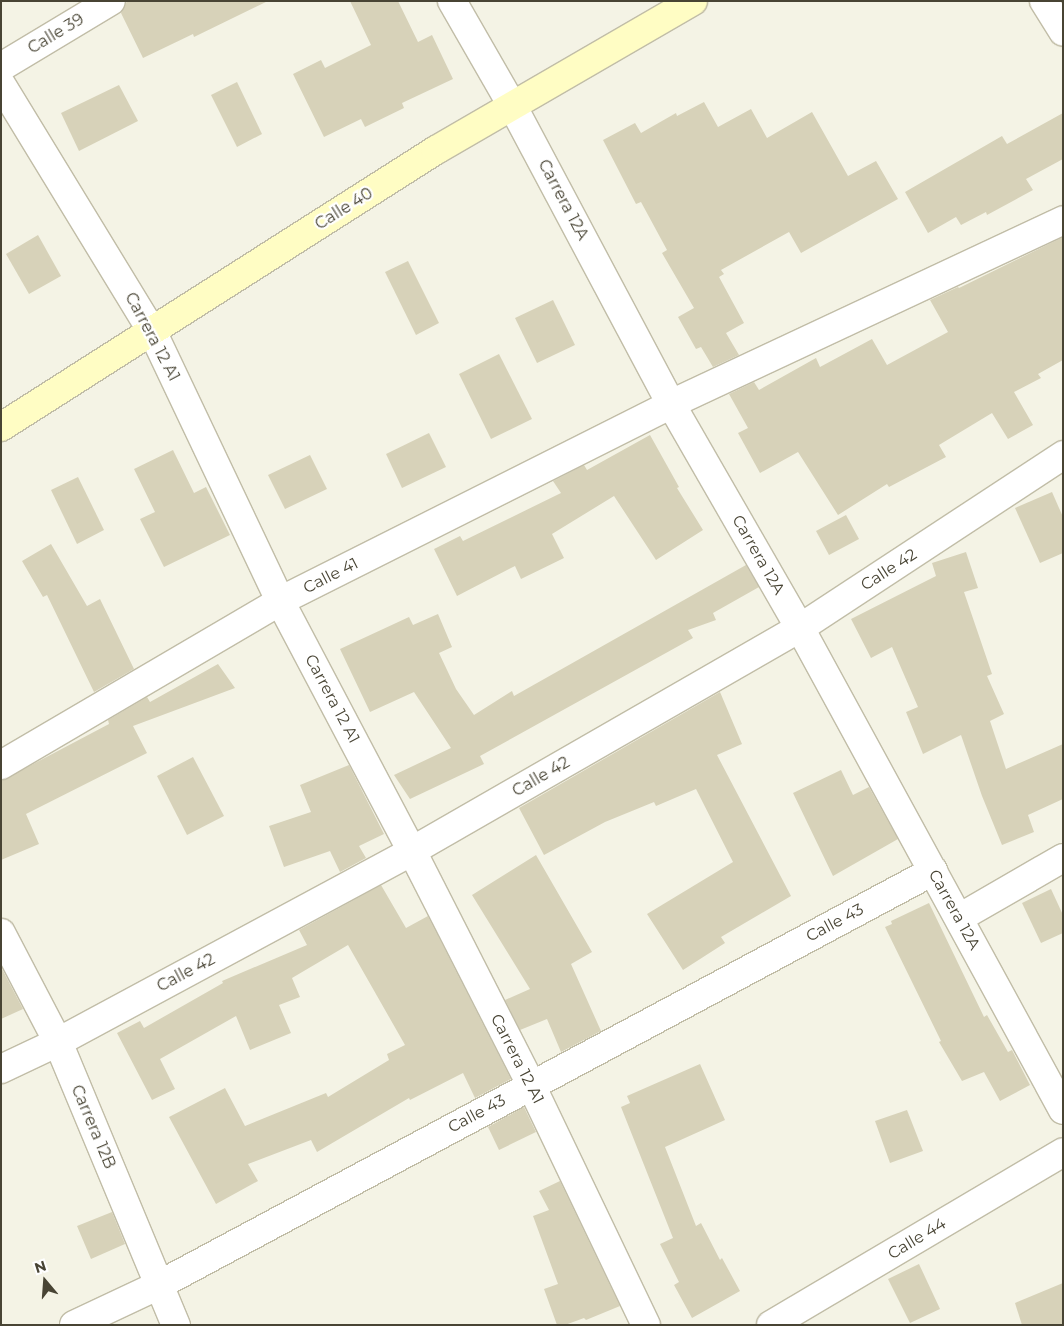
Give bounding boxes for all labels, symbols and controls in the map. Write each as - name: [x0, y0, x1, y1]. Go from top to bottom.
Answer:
- street label: Calle 39: [25, 10, 87, 58]
- street label: Carrera 12A: [534, 156, 592, 244]
- street label: Calle 40: [312, 184, 376, 234]
- street label: Carrera 12 A1: [121, 289, 183, 385]
- street label: Carrera 12A: [728, 512, 788, 598]
- street label: Calle 42: [857, 545, 921, 595]
- street label: Calle 41: [300, 554, 362, 598]
- street label: Carrera 12 A1: [301, 651, 363, 747]
- street label: Calle 42: [509, 753, 573, 801]
- street label: Carrera 12A: [924, 867, 984, 953]
- street label: Calle 43: [803, 900, 867, 946]
- street label: Calle 42: [154, 950, 218, 996]
- street label: Carrera 12 A1: [486, 1011, 548, 1107]
- street label: Carrera 12B: [67, 1082, 119, 1172]
- street label: Calle 43: [445, 1091, 509, 1137]
- street label: Calle 44: [885, 1214, 949, 1264]
- north arrow: [20, 1256, 70, 1306]
- text: N: [32, 1256, 49, 1277]

